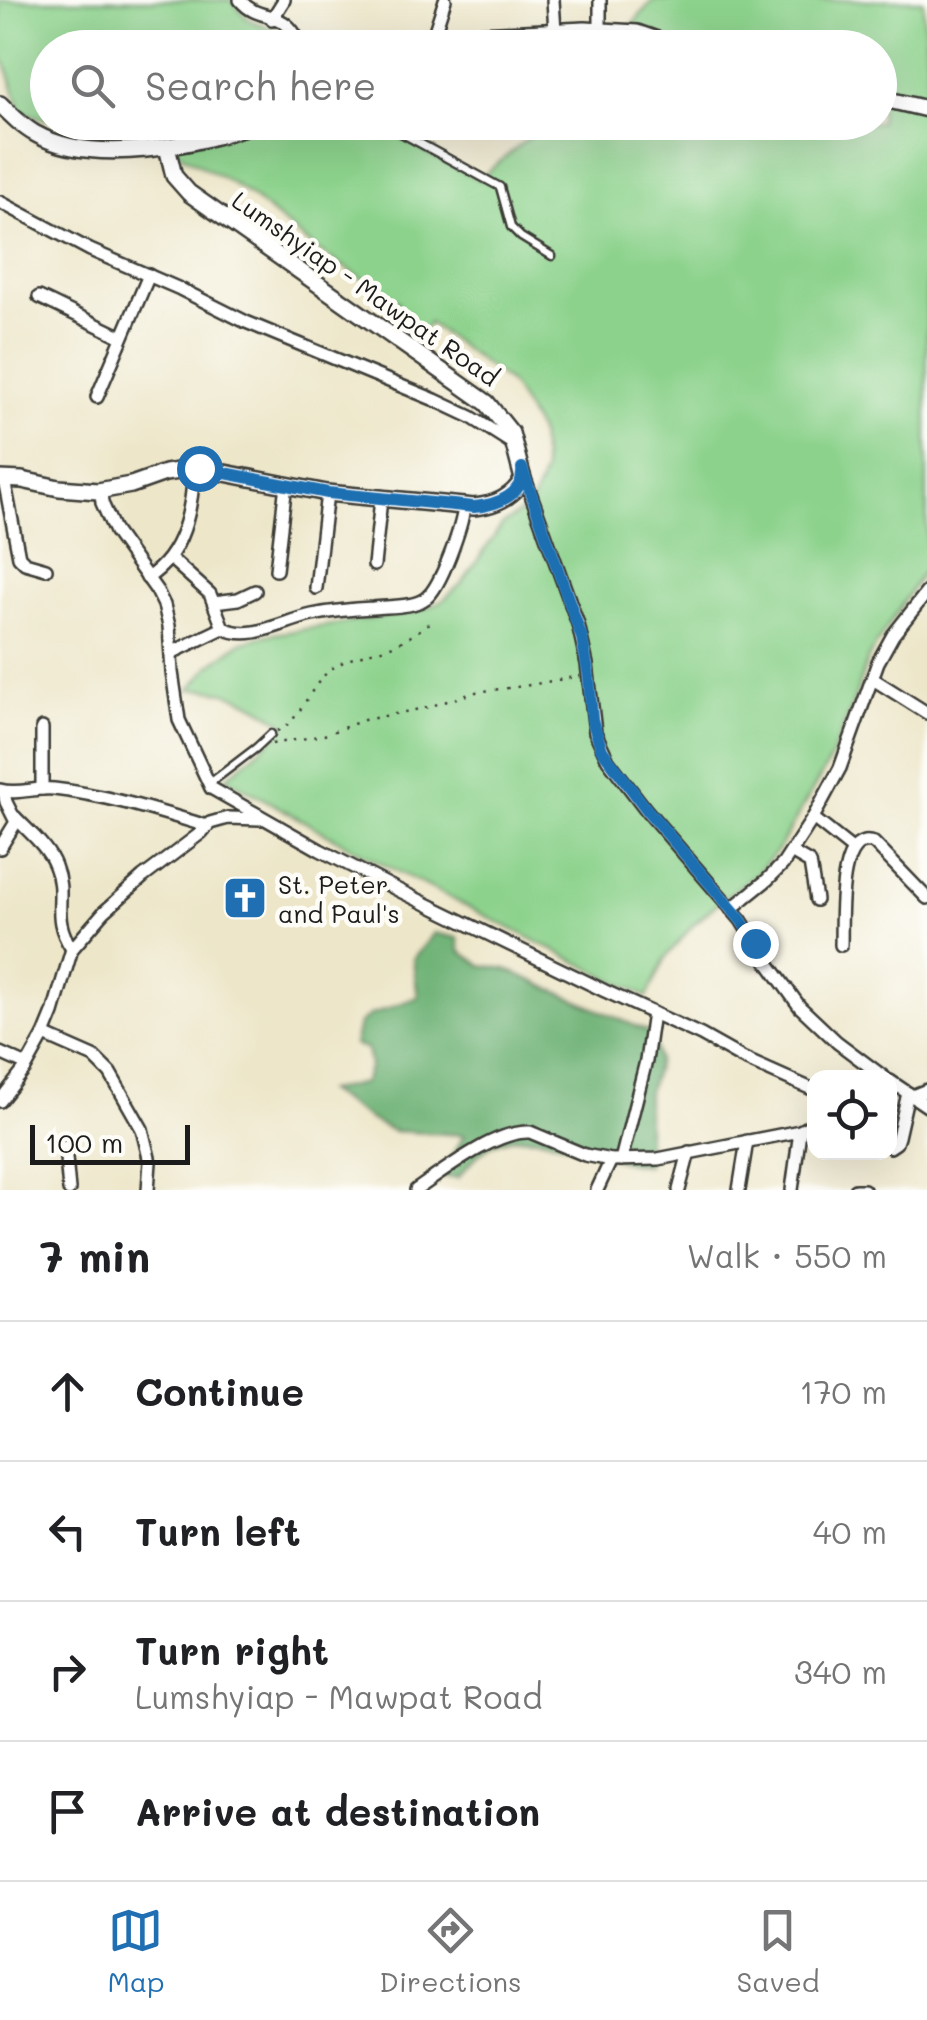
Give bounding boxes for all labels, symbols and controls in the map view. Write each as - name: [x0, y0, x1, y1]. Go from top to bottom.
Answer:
- search box: [30, 30, 897, 140]
- icon: search: [65, 58, 120, 113]
- text: Search here: [145, 60, 376, 110]
- street label: Lumshyiap - Mawpat Road: [226, 184, 506, 393]
- route start: [177, 446, 223, 492]
- place label: St. Peter and Paul's: [278, 868, 400, 929]
- church icon: St. Peter and Paul's: [222, 875, 268, 921]
- route end: [733, 921, 779, 967]
- map controls: [807, 1070, 897, 1160]
- button: locate: [807, 1070, 897, 1160]
- scale bar: [30, 1120, 190, 1164]
- text: 100 m: [45, 1124, 123, 1160]
- text: 7 min: [40, 1228, 150, 1283]
- text: Walk · 550 m: [687, 1234, 887, 1276]
- icon: ahead: [40, 1364, 95, 1419]
- text: Continue: [135, 1366, 304, 1416]
- text: 170 m: [799, 1370, 887, 1412]
- icon: left: [40, 1504, 95, 1559]
- text: Turn left: [135, 1506, 301, 1556]
- text: 40 m: [813, 1510, 887, 1552]
- text: Turn right: [135, 1625, 329, 1675]
- icon: right: [40, 1644, 95, 1699]
- text: 340 m: [794, 1650, 887, 1692]
- text: Lumshyiap - Mawpat Road: [135, 1675, 543, 1717]
- icon: arrive: [40, 1784, 95, 1839]
- text: Arrive at destination: [135, 1786, 540, 1836]
- tab: Map: [107, 1903, 164, 1999]
- tab: Directions: [379, 1903, 522, 1999]
- tab: Saved: [736, 1903, 820, 1999]

